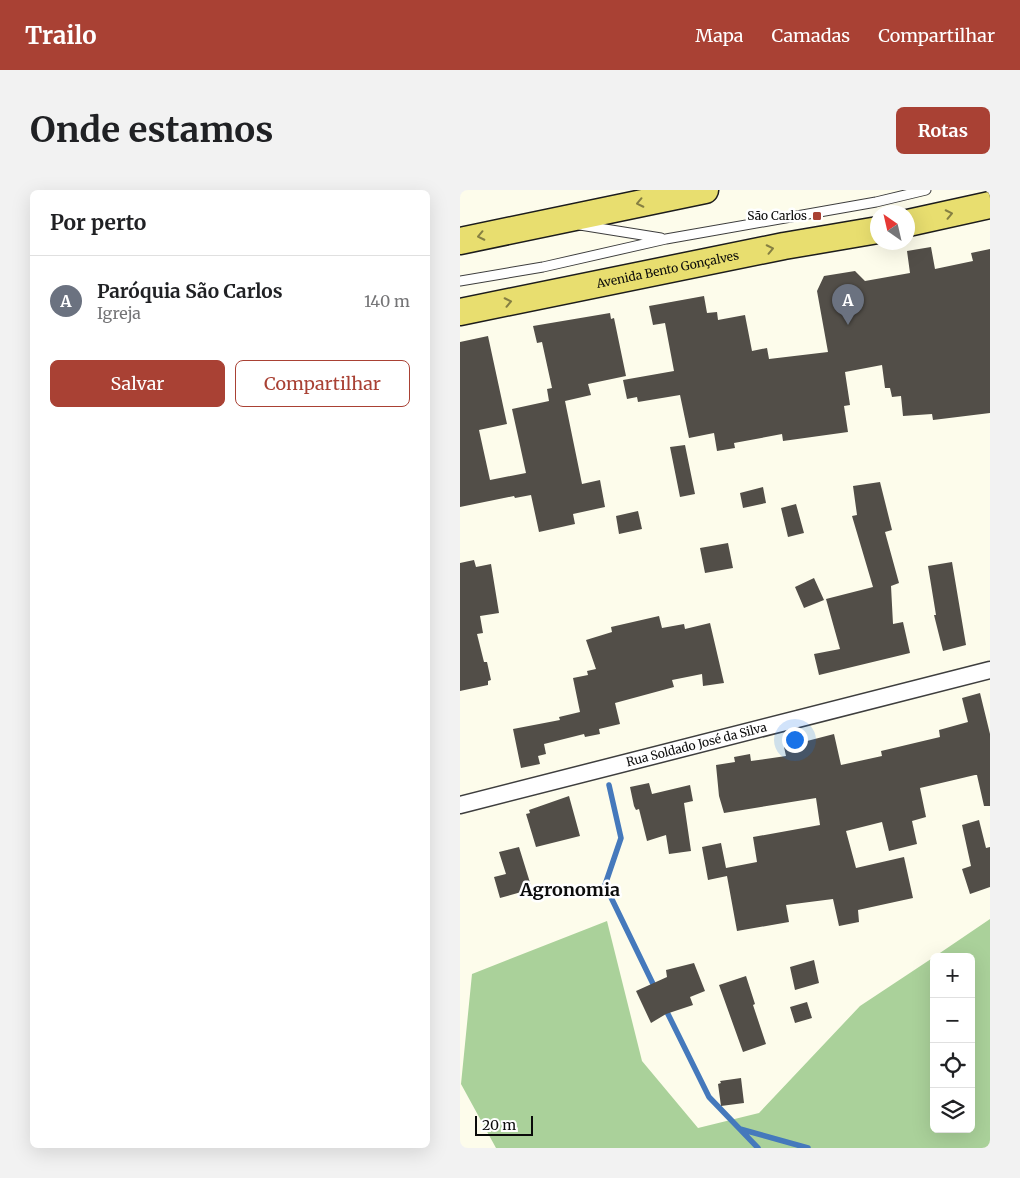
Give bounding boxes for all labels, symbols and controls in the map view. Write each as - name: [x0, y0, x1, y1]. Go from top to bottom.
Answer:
- text: Trailo: [25, 20, 97, 51]
- text: Mapa: [695, 24, 744, 47]
- text: Camadas: [772, 24, 850, 47]
- text: Compartilhar: [878, 24, 995, 47]
- button: Rotas: [896, 107, 990, 154]
- text: Onde estamos: [30, 108, 273, 152]
- one-way arrow: [636, 198, 645, 208]
- north arrow: [870, 205, 915, 250]
- place label: São Carlos: [747, 208, 807, 223]
- text: Por perto: [50, 209, 146, 236]
- marker: São Carlos: [811, 210, 823, 222]
- one-way arrow: [944, 210, 953, 220]
- one-way arrow: [477, 231, 486, 241]
- one-way arrow: [765, 244, 774, 254]
- street label: Avenida Bento Gonçalves: [594, 247, 740, 291]
- text: Paróquia São Carlos: [97, 279, 282, 303]
- pin: A: [832, 284, 864, 325]
- text: A: [60, 291, 72, 311]
- text: 140 m: [364, 291, 410, 311]
- one-way arrow: [503, 297, 512, 308]
- text: Igreja: [97, 303, 141, 323]
- button: Salvar: [50, 360, 225, 407]
- button: Compartilhar: [235, 360, 410, 407]
- street label: Rua Soldado José da Silva: [625, 719, 769, 769]
- your location: [782, 727, 808, 753]
- district label: Agronomia: [519, 878, 620, 901]
- map controls: [930, 953, 975, 1133]
- button: +: [930, 953, 975, 998]
- button: −: [930, 998, 975, 1043]
- button: locate: [930, 1043, 975, 1088]
- button: layers: [930, 1088, 975, 1133]
- scale bar: [475, 1113, 532, 1136]
- text: 20 m: [482, 1116, 516, 1134]

